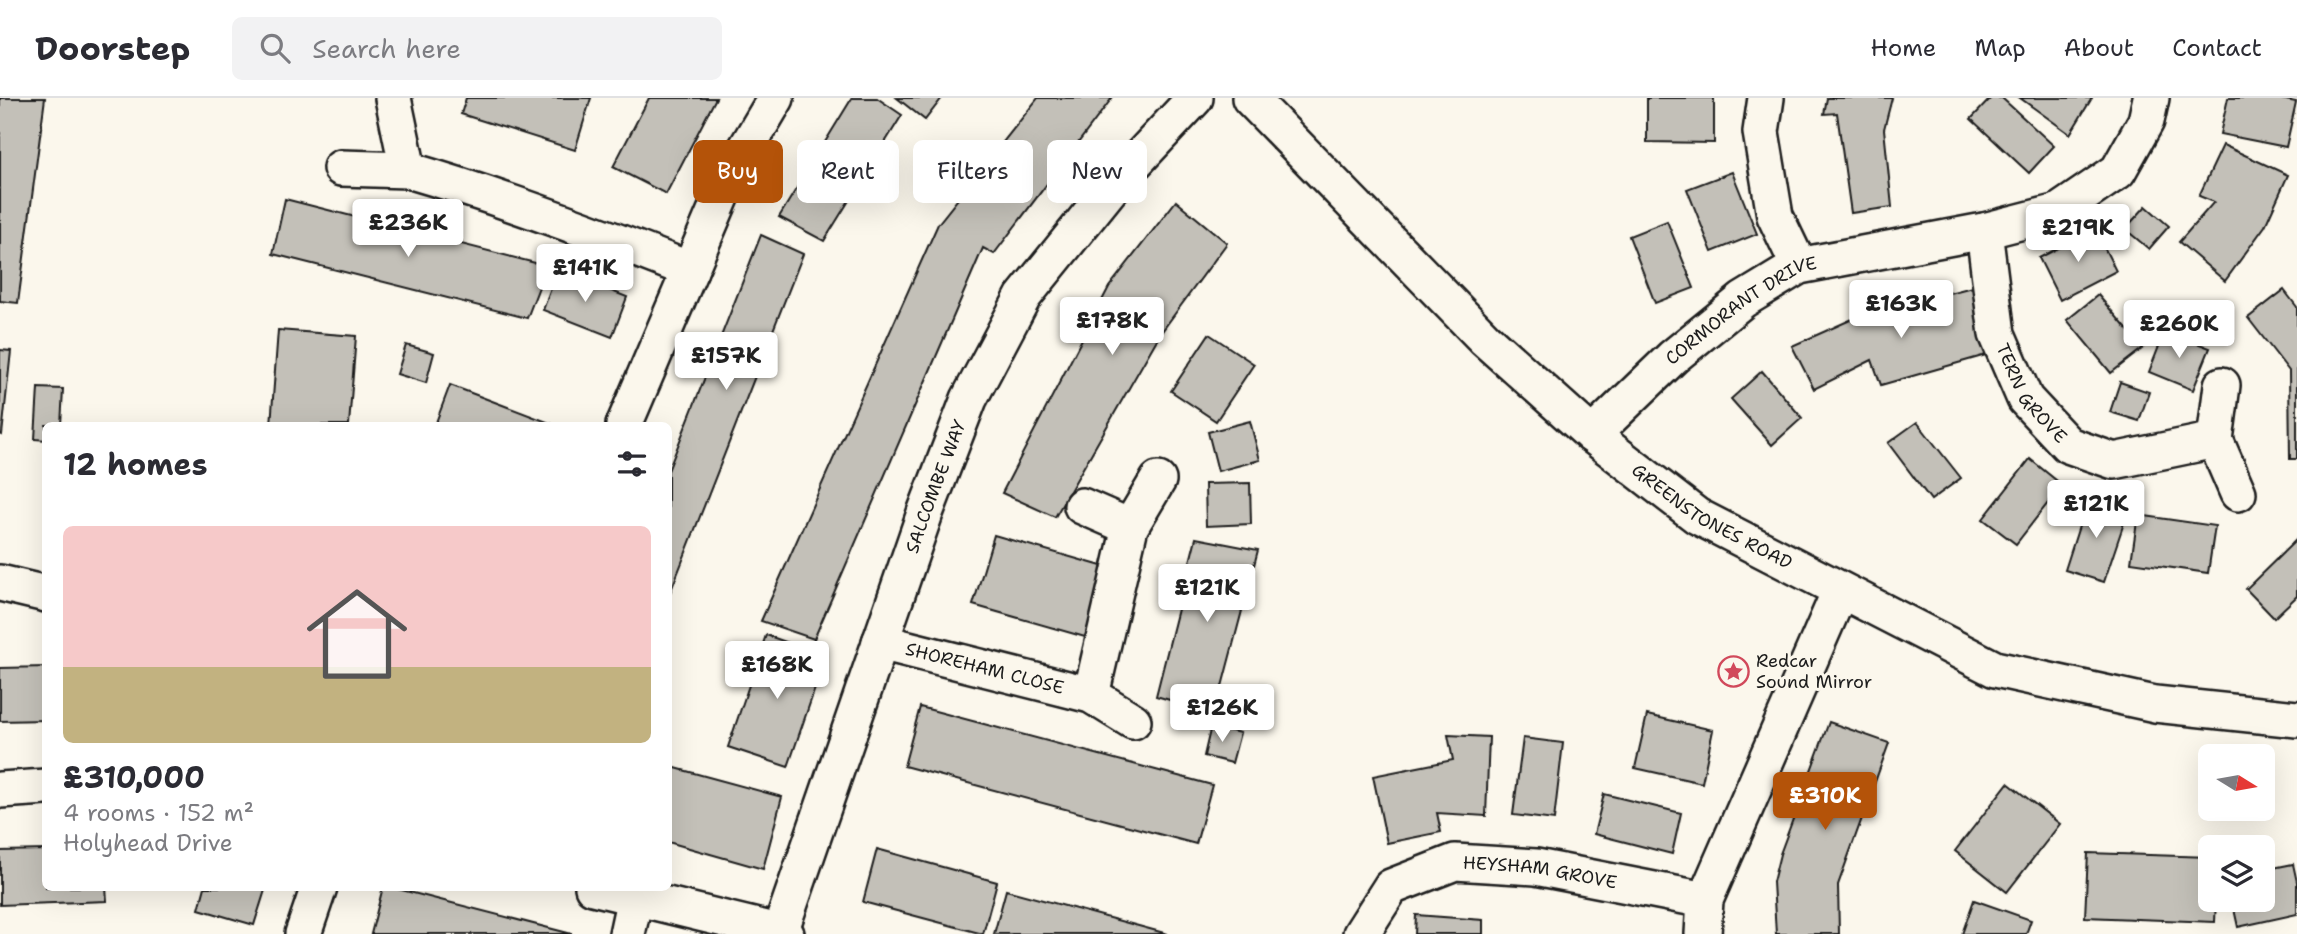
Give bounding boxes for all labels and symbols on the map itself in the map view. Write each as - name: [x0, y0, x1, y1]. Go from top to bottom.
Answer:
- pin: £236K: [359, 200, 457, 259]
- pin: £219K: [2029, 204, 2127, 264]
- pin: £141K: [536, 244, 634, 304]
- street label: CORMORANT DRIVE: [1660, 251, 1819, 370]
- pin: £163K: [1852, 280, 1950, 340]
- pin: £178K: [1063, 298, 1161, 357]
- pin: £260K: [2130, 300, 2228, 360]
- pin: £157K: [677, 332, 775, 392]
- street label: TERN GROVE: [1990, 340, 2072, 448]
- street label: SALCOMBE WAY: [900, 416, 972, 556]
- street label: GREENSTONES ROAD: [1627, 458, 1796, 575]
- pin: £121K: [2047, 480, 2145, 540]
- pin: £121K: [1158, 564, 1256, 624]
- street label: SHOREHAM CLOSE: [903, 637, 1067, 700]
- pin: £168K: [728, 642, 826, 701]
- place label: Redcar Sound Mirror: [1756, 649, 1872, 694]
- place icon: Redcar Sound Mirror: [1716, 654, 1750, 688]
- pin: £126K: [1173, 684, 1271, 744]
- north arrow: [2198, 744, 2275, 821]
- pin: £310K: [1776, 772, 1874, 832]
- street label: HEYSHAM GROVE: [1462, 851, 1619, 895]

